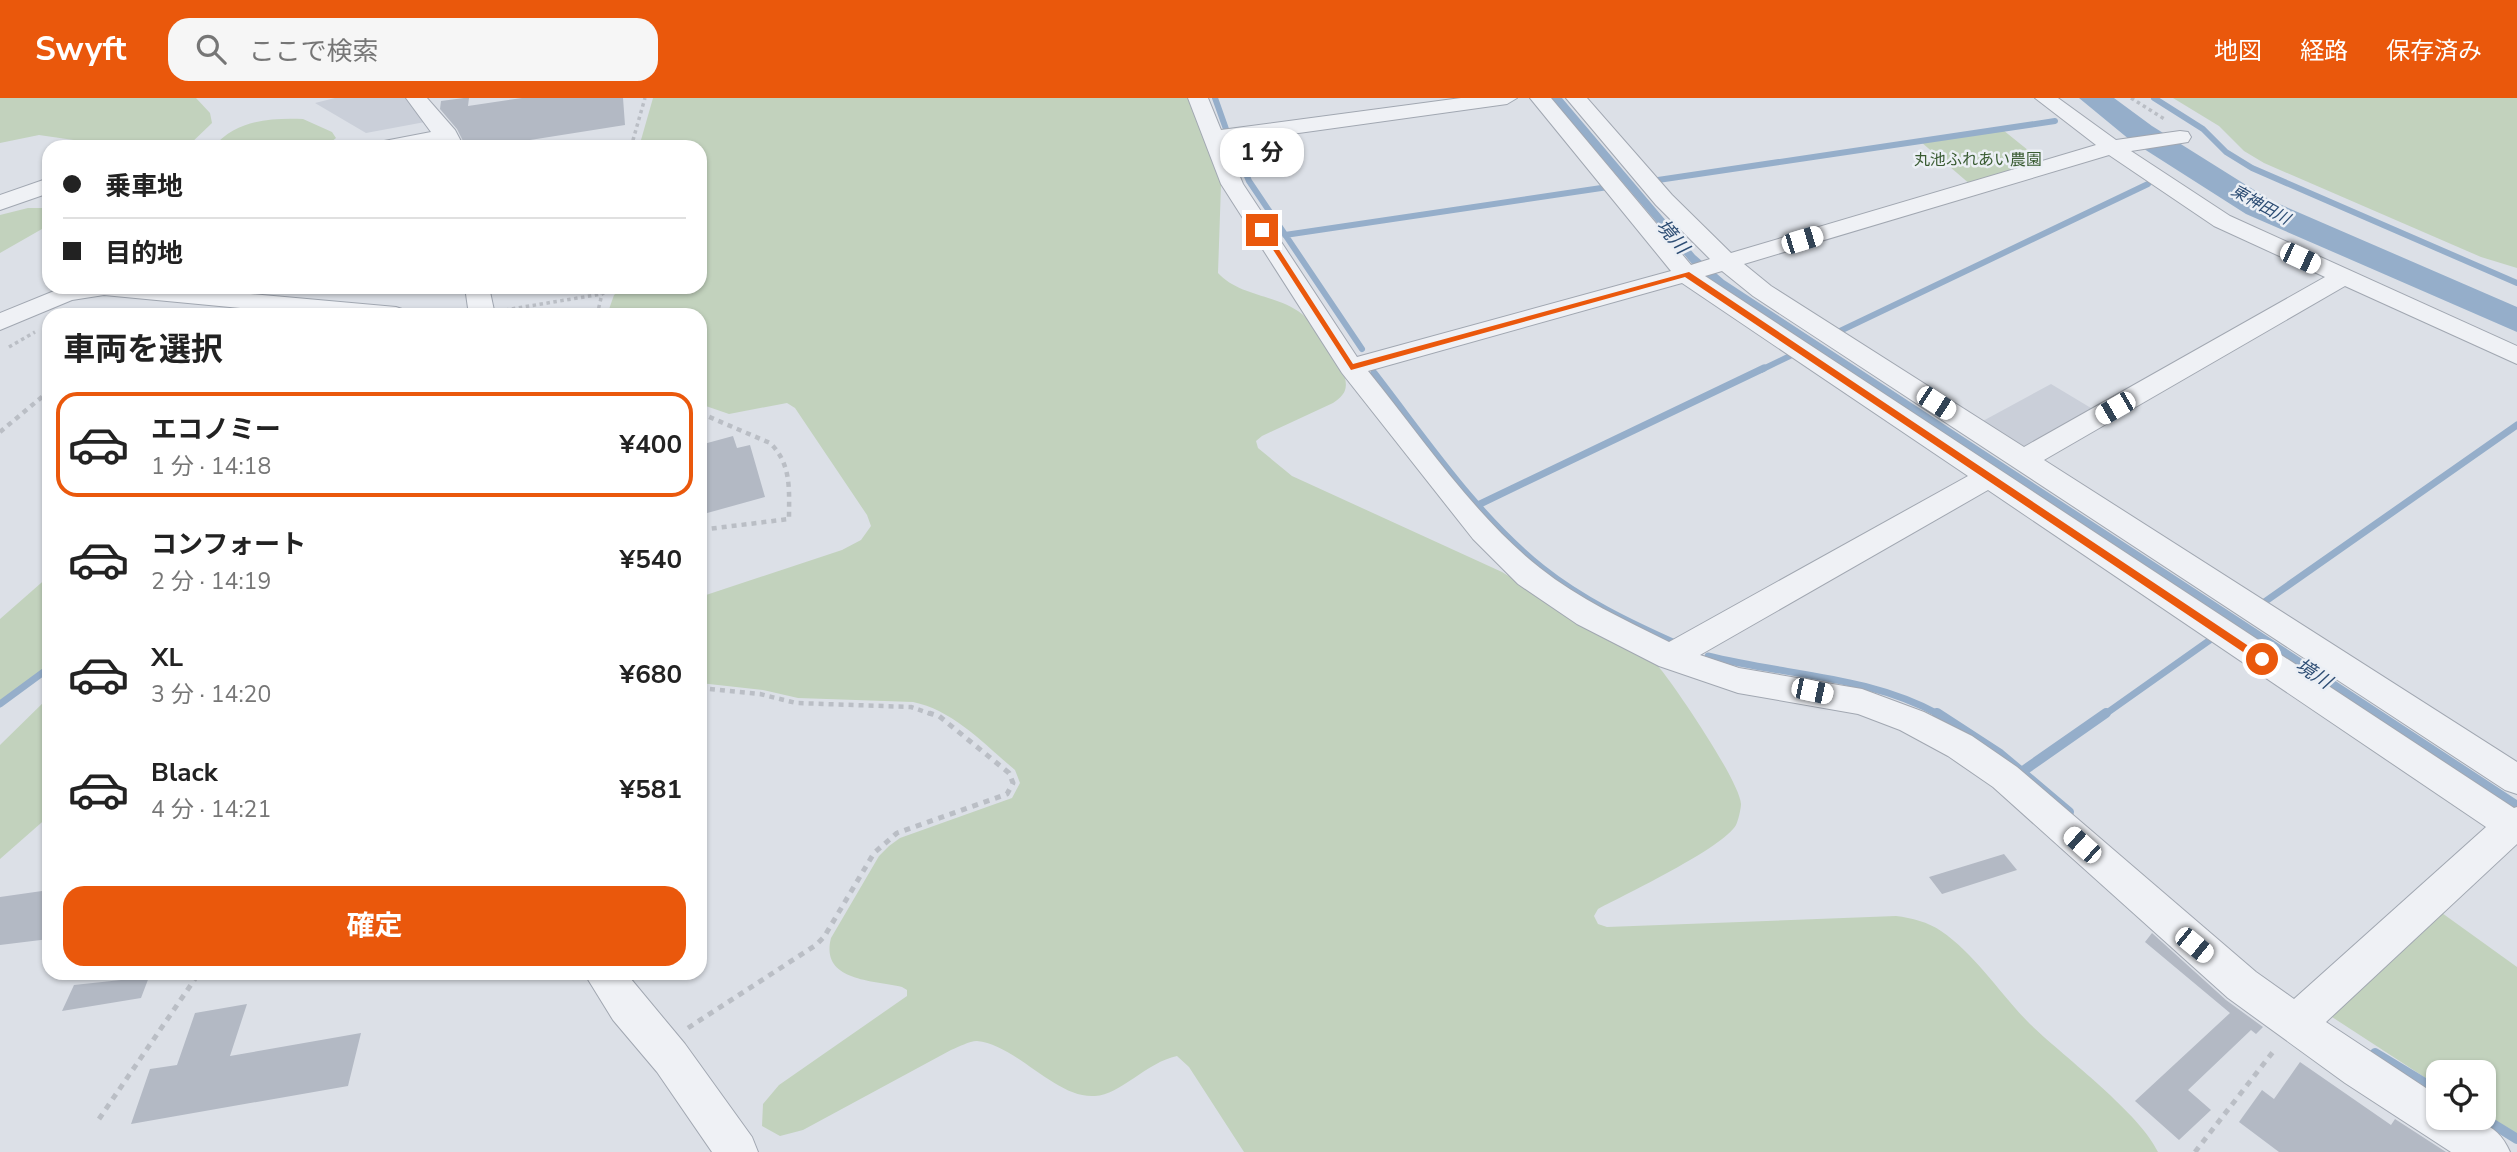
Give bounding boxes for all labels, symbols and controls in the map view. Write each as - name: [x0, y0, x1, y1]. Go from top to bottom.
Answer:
- search box: [168, 18, 658, 81]
- text: Swyft: [35, 27, 126, 72]
- icon: search: [192, 30, 230, 68]
- text: ここで検索: [248, 34, 378, 69]
- text: 地図: [2214, 35, 2262, 67]
- text: 経路: [2300, 35, 2348, 67]
- text: 保存済み: [2386, 35, 2482, 67]
- callout: 1 分: [1220, 129, 1304, 178]
- text: 1 分: [1240, 137, 1284, 168]
- park label: 丸池ふれあい農園: [1914, 149, 2042, 171]
- text: 乗車地: [105, 169, 183, 204]
- water label: 東神田川: [2227, 180, 2296, 231]
- route end: [1246, 214, 1278, 246]
- water label: 境川: [1650, 214, 1696, 261]
- car: [1779, 224, 1826, 256]
- text: 目的地: [105, 236, 183, 271]
- car: [2277, 240, 2324, 276]
- text: 車両を選択: [63, 328, 223, 371]
- car: [1913, 383, 1960, 423]
- car: [2092, 388, 2139, 428]
- text: エコノミー: [151, 412, 281, 447]
- icon: car: [67, 413, 130, 476]
- text: ¥400: [620, 427, 682, 462]
- text: 1 分 · 14:18: [151, 451, 271, 482]
- text: コンフォート: [151, 527, 306, 562]
- icon: car: [67, 528, 130, 591]
- text: ¥540: [620, 542, 682, 577]
- text: 2 分 · 14:19: [151, 566, 271, 597]
- text: XL: [151, 640, 183, 675]
- icon: car: [67, 643, 130, 706]
- route start: [2246, 643, 2278, 675]
- water label: 境川: [2290, 653, 2338, 696]
- text: ¥680: [620, 657, 682, 692]
- car: [1790, 676, 1835, 706]
- text: 3 分 · 14:20: [151, 679, 271, 710]
- text: Black: [151, 755, 218, 790]
- icon: car: [67, 758, 130, 821]
- text: ¥581: [620, 772, 682, 807]
- text: 4 分 · 14:21: [151, 794, 271, 825]
- car: [2060, 823, 2105, 867]
- button: 確定: [63, 886, 686, 966]
- car: [2172, 924, 2217, 966]
- map controls: [2426, 1060, 2496, 1130]
- button: locate: [2426, 1060, 2496, 1130]

